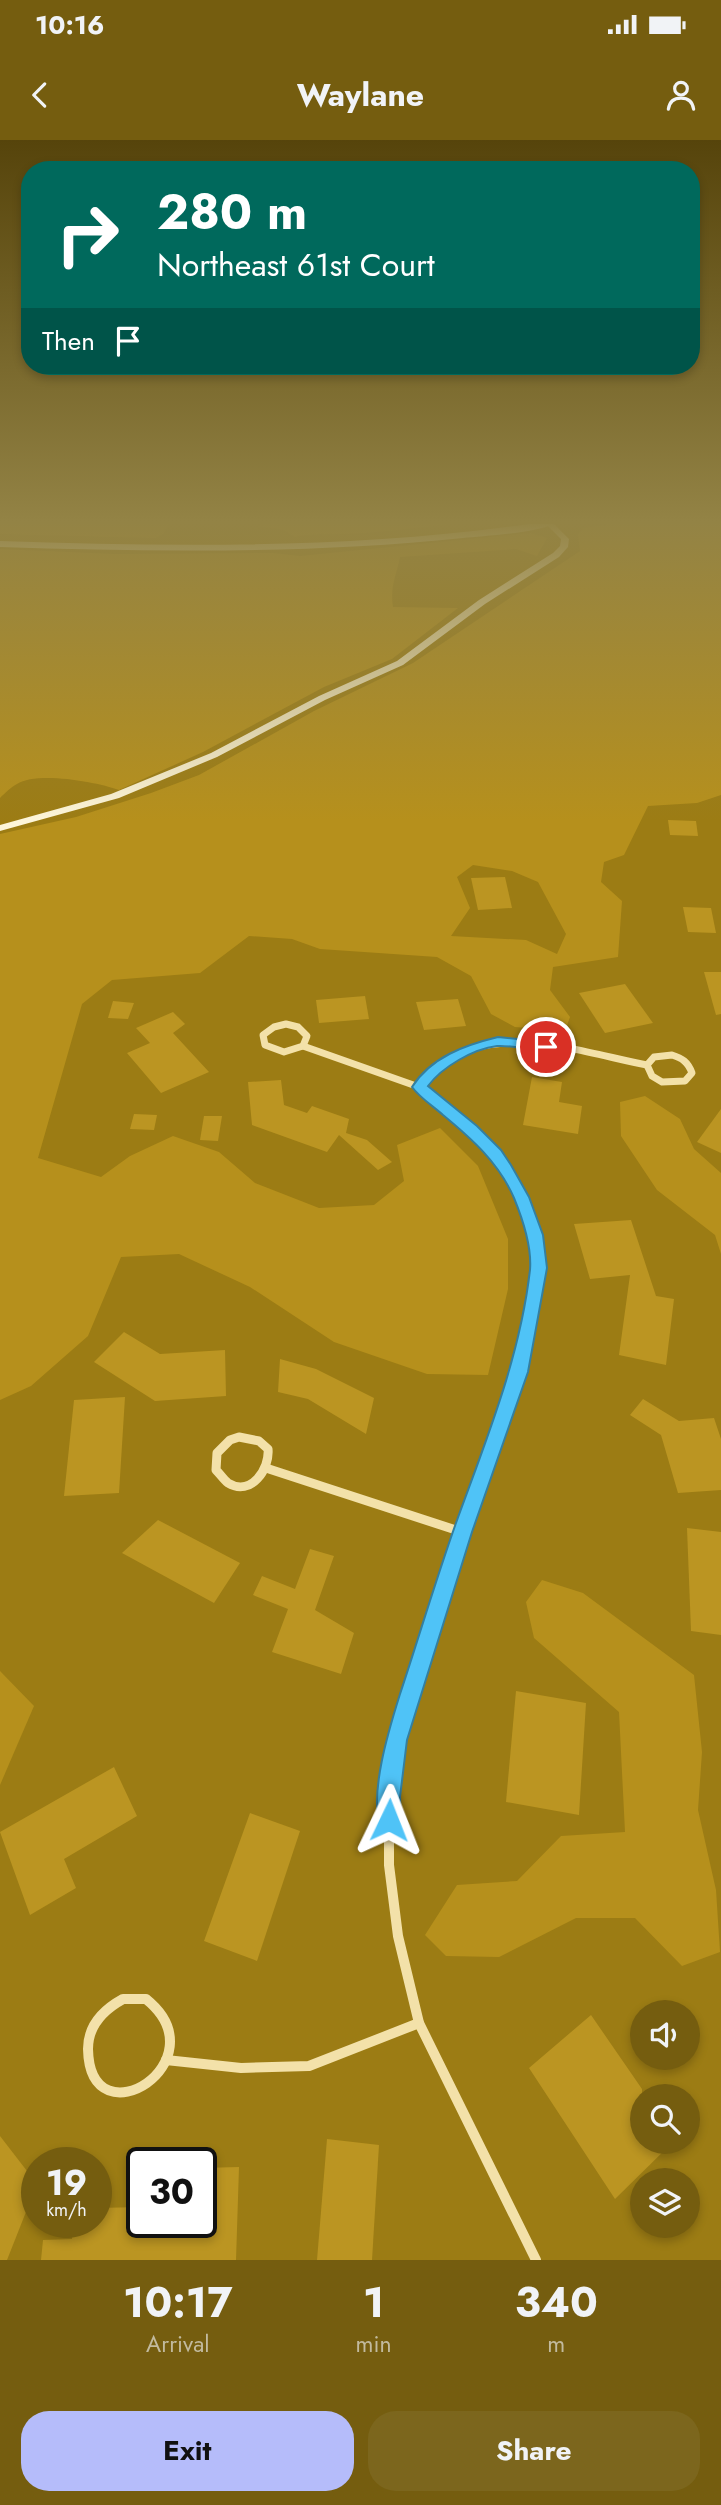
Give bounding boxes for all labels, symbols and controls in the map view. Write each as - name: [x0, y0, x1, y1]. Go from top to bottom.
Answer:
- text: 10:16: [35, 6, 104, 44]
- text: Waylane: [297, 72, 424, 118]
- icon: back: [21, 76, 59, 114]
- icon: person: [662, 76, 700, 114]
- text: 280 m: [157, 177, 307, 247]
- icon: right: [42, 189, 133, 280]
- text: Northeast 61st Court: [157, 242, 435, 288]
- text: Then: [42, 322, 95, 360]
- icon: arrive: [109, 322, 147, 360]
- pin: [516, 1017, 576, 1077]
- icon: arrive: [527, 1028, 565, 1066]
- position arrow: [352, 1783, 426, 1857]
- map controls: [630, 2000, 700, 2238]
- button: sound: [630, 2000, 700, 2070]
- button: search: [630, 2084, 700, 2154]
- speed limit sign: 30: [126, 2147, 217, 2238]
- text: 19: [46, 2158, 87, 2208]
- button: layers: [630, 2168, 700, 2238]
- text: km/h: [46, 2197, 87, 2223]
- text: 10:17: [123, 2272, 233, 2333]
- text: 1: [363, 2272, 384, 2333]
- text: 340: [515, 2272, 598, 2333]
- text: Arrival: [146, 2327, 210, 2361]
- text: min: [356, 2327, 392, 2361]
- text: m: [547, 2327, 565, 2361]
- button: Exit: [21, 2411, 354, 2491]
- button: Share: [368, 2411, 700, 2491]

